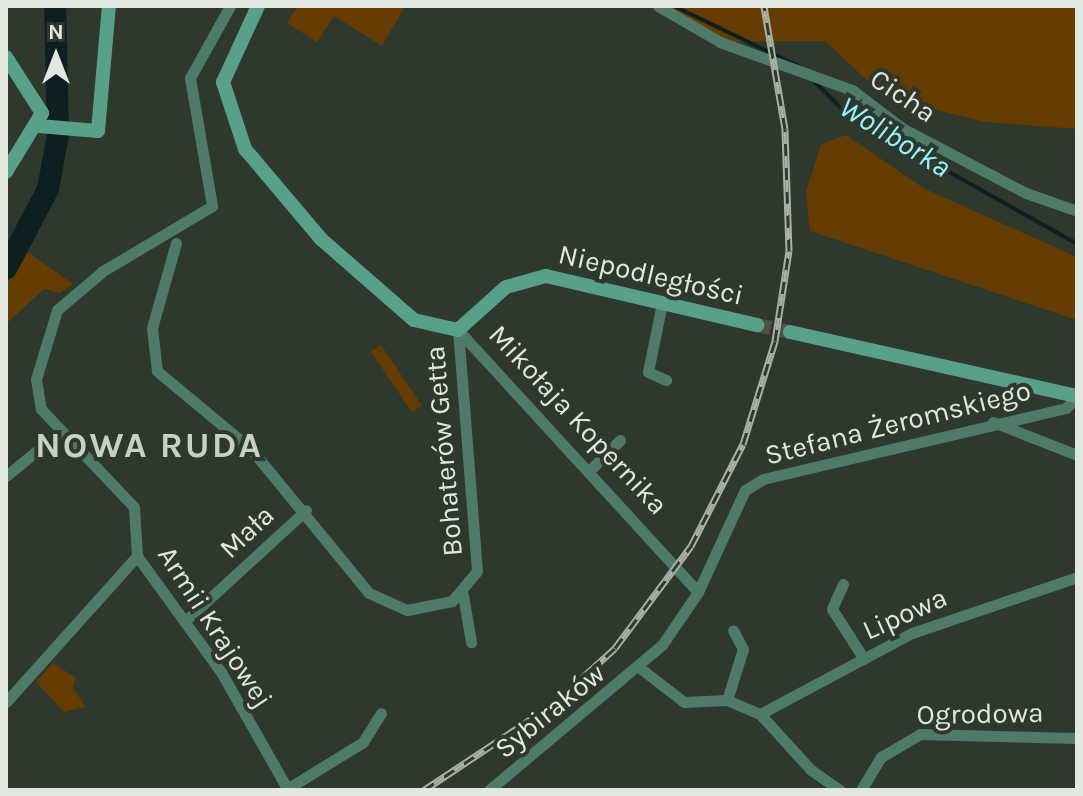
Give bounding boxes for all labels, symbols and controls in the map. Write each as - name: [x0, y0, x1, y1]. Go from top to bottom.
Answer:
- north arrow: [16, 16, 96, 96]
- text: N: [48, 19, 64, 45]
- street label: Cicha: [864, 62, 942, 130]
- water label: Woliborka: [833, 89, 957, 185]
- street label: Niepodległości: [555, 237, 747, 313]
- street label: Mikołaja Kopernika: [482, 318, 674, 522]
- street label: Bohaterów Getta: [418, 344, 470, 558]
- street label: Stefana Żeromskiego: [762, 374, 1034, 472]
- district label: NOWA RUDA: [35, 424, 263, 468]
- street label: Mała: [213, 498, 281, 566]
- street label: Armii Krajowej: [150, 540, 280, 714]
- street label: Lipowa: [858, 581, 952, 647]
- street label: Sybiraków: [488, 656, 612, 766]
- street label: Ogrodowa: [916, 696, 1044, 732]

